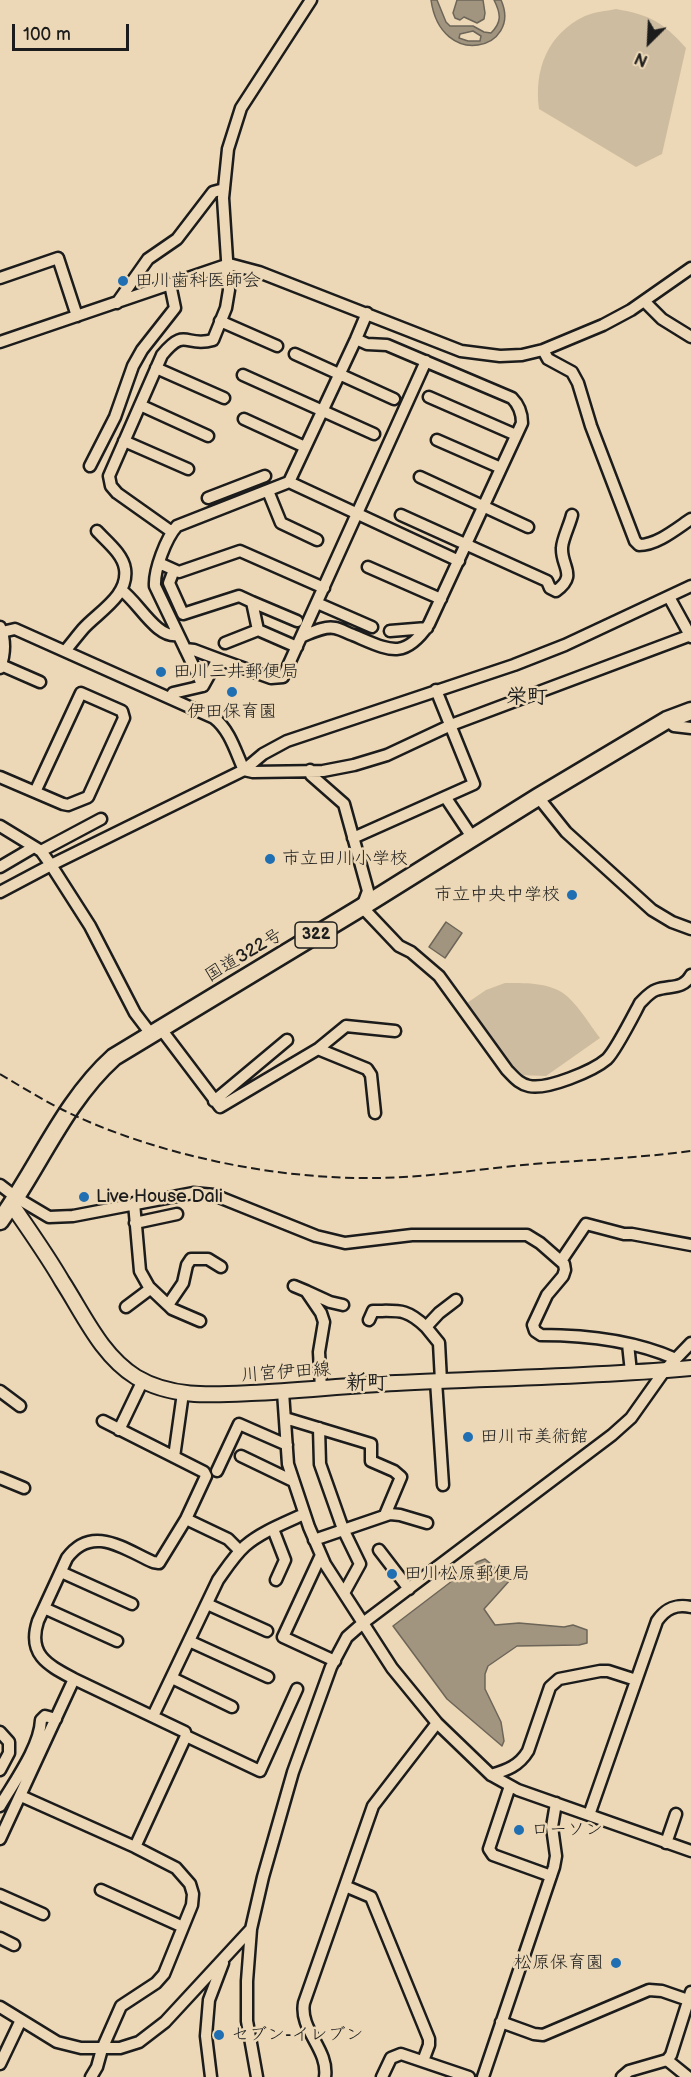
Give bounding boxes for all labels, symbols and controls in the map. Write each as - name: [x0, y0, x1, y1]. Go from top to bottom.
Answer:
- scale bar: [15, 12, 132, 50]
- north arrow: [619, 12, 679, 72]
- text: 100 m: [23, 24, 71, 45]
- text: N: [632, 48, 651, 70]
- place label: 田川歯科医師会: [135, 270, 261, 292]
- marker: 田川歯科医師会: [116, 274, 130, 288]
- place label: 田川三井郵便局: [173, 661, 299, 683]
- marker: 田川三井郵便局: [154, 665, 168, 679]
- marker: 伊田保育園: [225, 685, 239, 699]
- district label: 栄町: [506, 685, 548, 711]
- place label: 伊田保育園: [187, 701, 277, 723]
- place label: 市立田川小学校: [282, 848, 408, 870]
- marker: 市立田川小学校: [263, 852, 277, 866]
- place label: 市立中央中学校: [434, 884, 560, 906]
- marker: 市立中央中学校: [565, 888, 579, 902]
- road number: 322: [295, 922, 337, 948]
- street label: 国道322号: [201, 925, 287, 987]
- place label: Live House Dali: [96, 1186, 223, 1208]
- marker: Live House Dali: [77, 1190, 91, 1204]
- street label: 川宮伊田線: [240, 1359, 332, 1387]
- district label: 新町: [346, 1371, 388, 1397]
- place label: 田川市美術館: [480, 1426, 588, 1448]
- marker: 田川市美術館: [461, 1430, 475, 1444]
- place label: 田川松原郵便局: [404, 1563, 530, 1585]
- marker: 田川松原郵便局: [385, 1567, 399, 1581]
- place label: ローソン: [531, 1819, 603, 1841]
- marker: ローソン: [512, 1823, 526, 1837]
- place label: 松原保育園: [514, 1952, 604, 1974]
- marker: 松原保育園: [609, 1956, 623, 1970]
- place label: セブン-イレブン: [231, 2024, 364, 2046]
- marker: セブン-イレブン: [212, 2028, 226, 2042]

